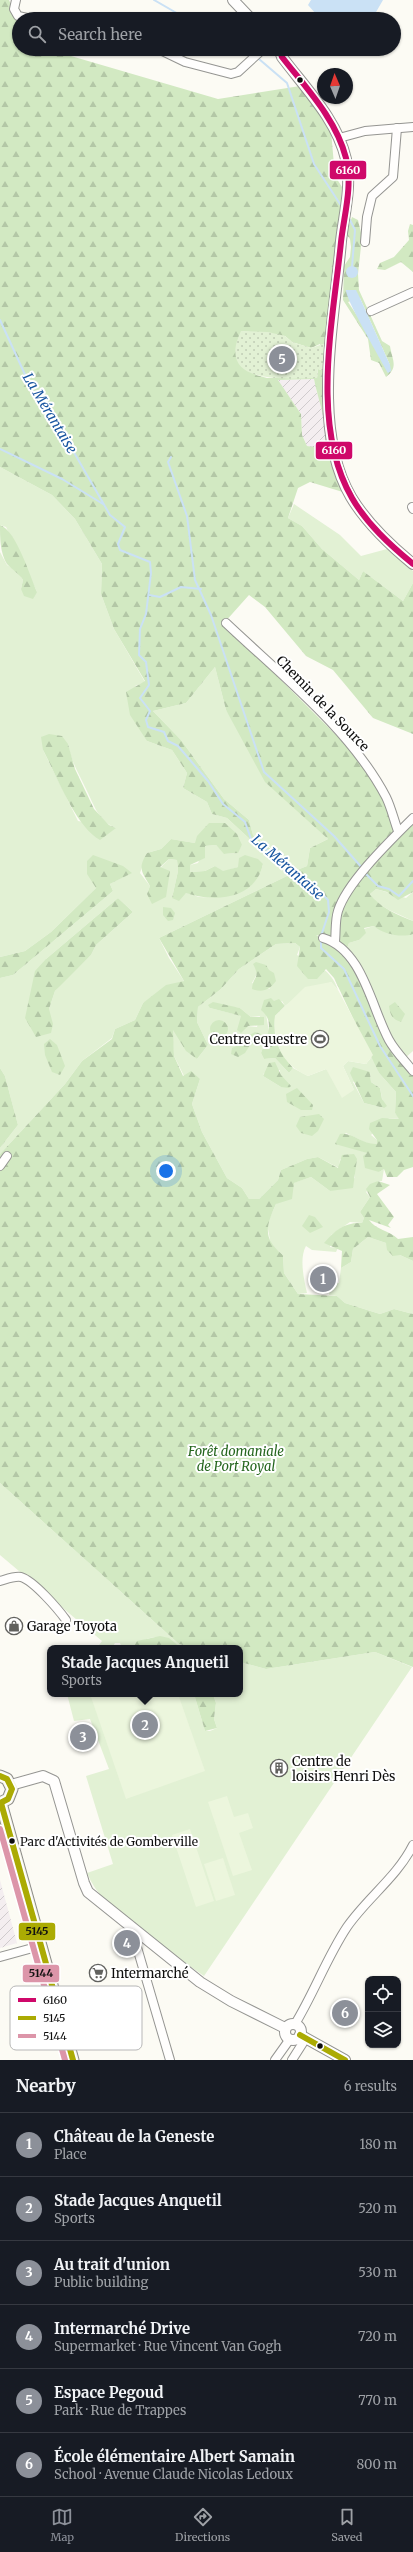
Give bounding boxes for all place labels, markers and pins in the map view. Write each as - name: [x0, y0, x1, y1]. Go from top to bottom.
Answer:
- unlabelled marker: [295, 75, 305, 85]
- pin: 5: [269, 344, 295, 374]
- sports icon: Centre equestre: [310, 1029, 330, 1049]
- place label: Centre equestre: [209, 1031, 307, 1048]
- pin: 1: [310, 1264, 336, 1294]
- shop icon: Garage Toyota: [4, 1616, 24, 1636]
- place label: Garage Toyota: [27, 1618, 117, 1635]
- pin: 2: [132, 1710, 158, 1740]
- pin: 3: [70, 1722, 96, 1752]
- place label: Centre de loisirs Henri Dès: [292, 1753, 395, 1785]
- building icon: Centre de loisirs Henri Dès: [269, 1758, 289, 1778]
- place label: Parc d'Activités de Gomberville: [20, 1834, 198, 1849]
- marker: Parc d'Activités de Gomberville: [7, 1836, 17, 1846]
- pin: 4: [114, 1928, 140, 1958]
- supermarket icon: Intermarché: [88, 1963, 108, 1983]
- place label: Intermarché: [111, 1965, 189, 1982]
- pin: 6: [332, 1998, 358, 2028]
- unlabelled marker: [315, 2041, 325, 2051]

